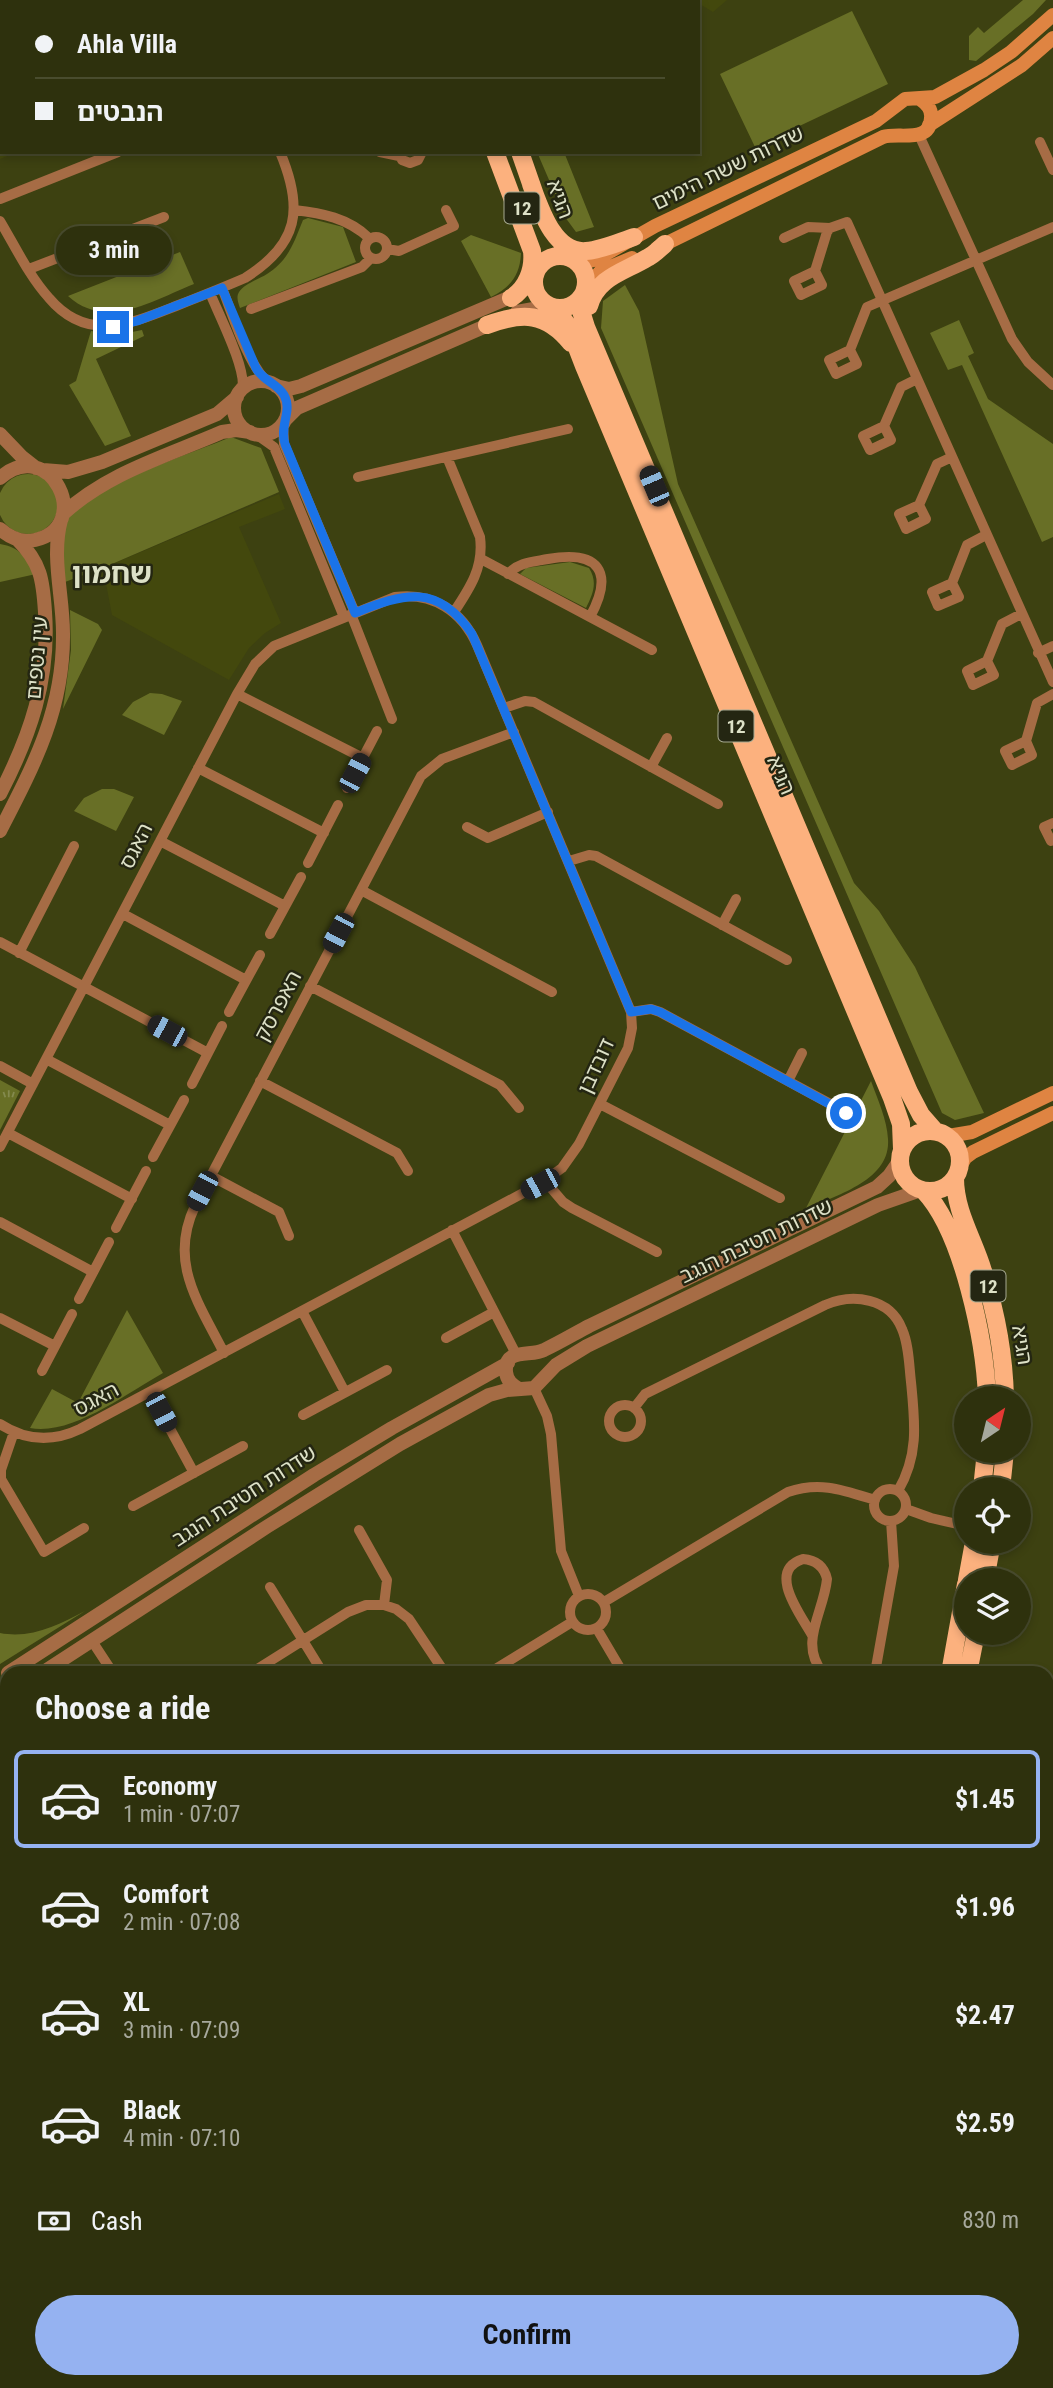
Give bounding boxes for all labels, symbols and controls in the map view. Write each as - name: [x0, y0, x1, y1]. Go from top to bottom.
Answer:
- text: Ahla Villa: [77, 29, 177, 59]
- text: הנבטים: [77, 97, 163, 127]
- street label: שדרות ששת הימים: [648, 121, 808, 215]
- street label: הגיא: [542, 176, 578, 222]
- road number: 12: [504, 192, 540, 224]
- callout: 3 min: [55, 226, 171, 274]
- text: 3 min: [88, 237, 140, 264]
- route end: [97, 311, 129, 343]
- car: [637, 463, 672, 509]
- district label: שחמון: [72, 557, 152, 590]
- street label: עין נטפים: [21, 615, 53, 701]
- road number: 12: [718, 710, 754, 741]
- car: [336, 750, 375, 796]
- street label: הגיא: [762, 752, 800, 798]
- street label: האגס: [114, 819, 158, 873]
- car: [319, 910, 358, 956]
- street label: האפרסק: [250, 967, 306, 1045]
- car: [144, 1012, 191, 1050]
- street label: דובדבן: [573, 1034, 619, 1098]
- route start: [830, 1097, 862, 1129]
- car: [517, 1165, 564, 1203]
- car: [183, 1168, 222, 1214]
- street label: שדרות חטיבת הנגב: [676, 1194, 836, 1288]
- road number: 12: [970, 1270, 1006, 1302]
- street label: הגיא: [1007, 1323, 1037, 1367]
- street label: האגס: [69, 1377, 123, 1421]
- north arrow: [954, 1386, 1031, 1463]
- map controls: [954, 1386, 1031, 1645]
- car: [142, 1389, 181, 1435]
- street label: שדרות חטיבת הנגב: [168, 1441, 320, 1551]
- button: locate: [954, 1477, 1031, 1554]
- button: layers: [954, 1568, 1031, 1645]
- text: Choose a ride: [35, 1689, 210, 1727]
- icon: car: [39, 1768, 102, 1831]
- text: Economy: [123, 1771, 217, 1801]
- text: $1.45: [955, 1784, 1015, 1814]
- text: 1 min · 07:07: [123, 1801, 240, 1828]
- icon: car: [39, 1876, 102, 1939]
- text: Comfort: [123, 1879, 209, 1909]
- text: $1.96: [955, 1892, 1015, 1922]
- text: 2 min · 07:08: [123, 1909, 240, 1936]
- icon: car: [39, 1984, 102, 2047]
- text: XL: [123, 1987, 150, 2017]
- text: $2.47: [955, 2000, 1015, 2030]
- text: 3 min · 07:09: [123, 2017, 240, 2044]
- icon: car: [39, 2092, 102, 2155]
- text: Black: [123, 2095, 181, 2125]
- text: $2.59: [955, 2108, 1015, 2138]
- text: 4 min · 07:10: [123, 2125, 240, 2152]
- icon: cash: [35, 2202, 73, 2240]
- text: Cash: [91, 2206, 143, 2236]
- text: 830 m: [962, 2207, 1019, 2234]
- button: Confirm: [35, 2295, 1019, 2375]

